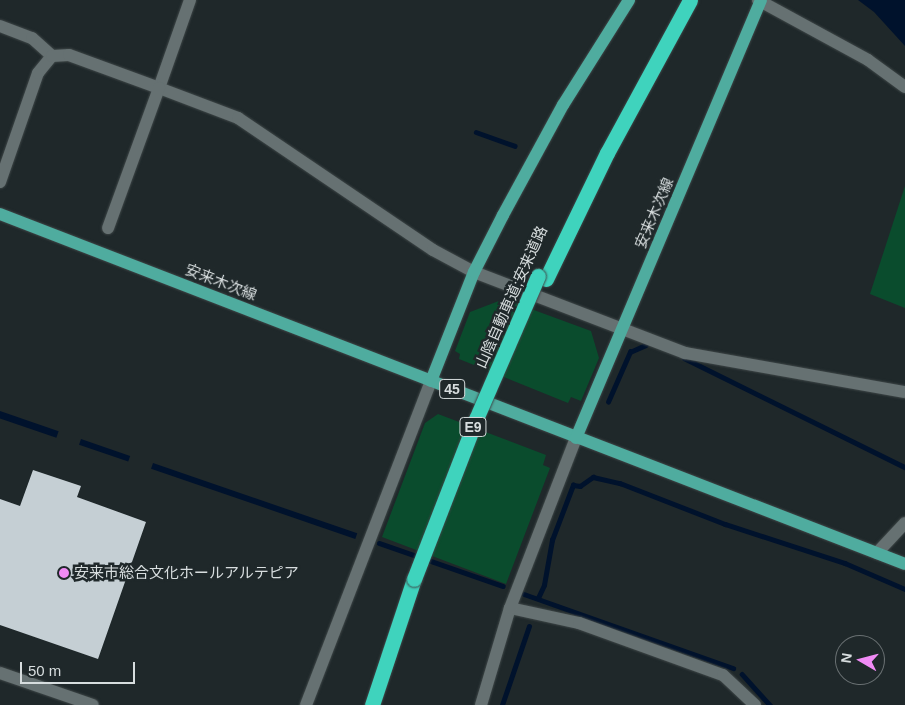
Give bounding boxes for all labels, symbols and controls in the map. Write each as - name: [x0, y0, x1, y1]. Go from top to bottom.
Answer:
- street label: 安来木次線: [631, 175, 677, 251]
- street label: 山陰自動車道;安来道路: [471, 223, 551, 371]
- street label: 安来木次線: [183, 260, 259, 304]
- road number: 45: [438, 378, 466, 400]
- road number: E9: [459, 416, 487, 438]
- place label: 安来市総合文化ホールアルテピア: [74, 564, 299, 582]
- marker: 安来市総合文化ホールアルテピア: [58, 567, 70, 579]
- north arrow: [835, 635, 885, 685]
- scale bar: [22, 652, 138, 684]
- text: N: [838, 652, 855, 664]
- text: 50 m: [28, 662, 61, 679]

